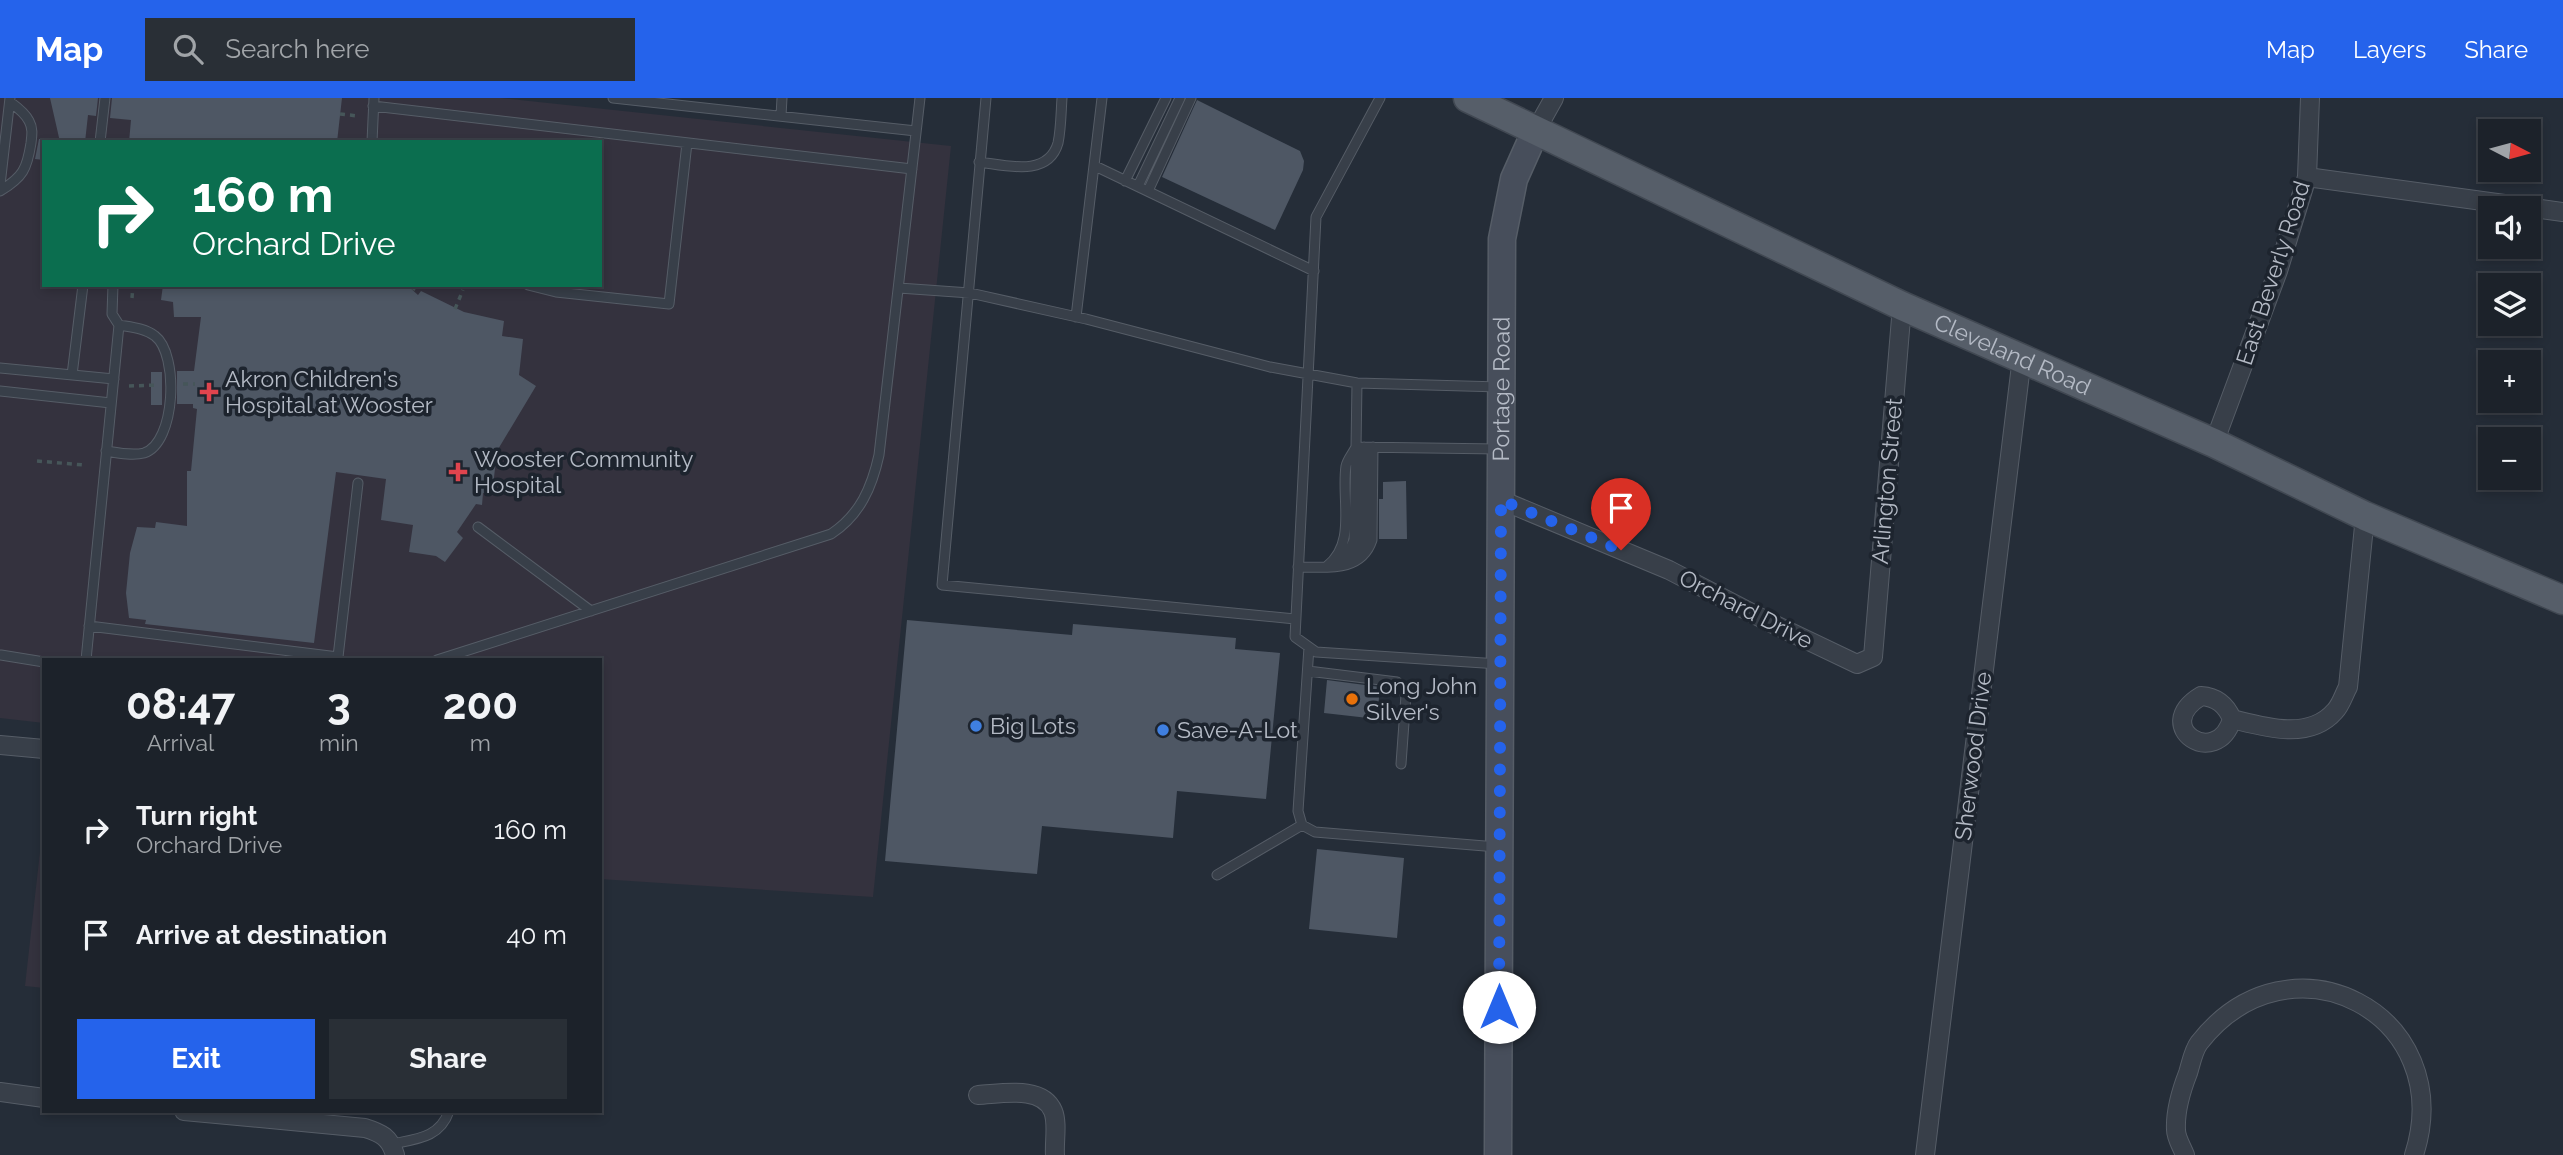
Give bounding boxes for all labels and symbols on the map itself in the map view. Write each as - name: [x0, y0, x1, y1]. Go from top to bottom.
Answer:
- north arrow: [2478, 119, 2541, 182]
- street label: East Beverly Road: [2230, 177, 2315, 368]
- street label: Cleveland Road: [1930, 308, 2095, 400]
- street label: Portage Road: [1487, 316, 1515, 462]
- place label: Akron Children's Hospital at Wooster: [225, 365, 433, 418]
- marker: Akron Children's Hospital at Wooster: [199, 382, 219, 402]
- street label: Arlington Street: [1866, 396, 1907, 565]
- place label: Wooster Community Hospital: [474, 445, 693, 498]
- marker: Wooster Community Hospital: [448, 462, 468, 482]
- pin: [1591, 478, 1651, 550]
- street label: Orchard Drive: [1675, 563, 1818, 654]
- street label: Sherwood Drive: [1949, 670, 1996, 842]
- place label: Long John Silver's: [1366, 672, 1477, 725]
- marker: Long John Silver's: [1344, 691, 1360, 707]
- place label: Big Lots: [990, 712, 1076, 739]
- place label: Save-A-Lot: [1177, 716, 1298, 743]
- marker: Big Lots: [968, 718, 984, 734]
- marker: Save-A-Lot: [1155, 722, 1171, 738]
- position arrow: [1462, 970, 1536, 1044]

